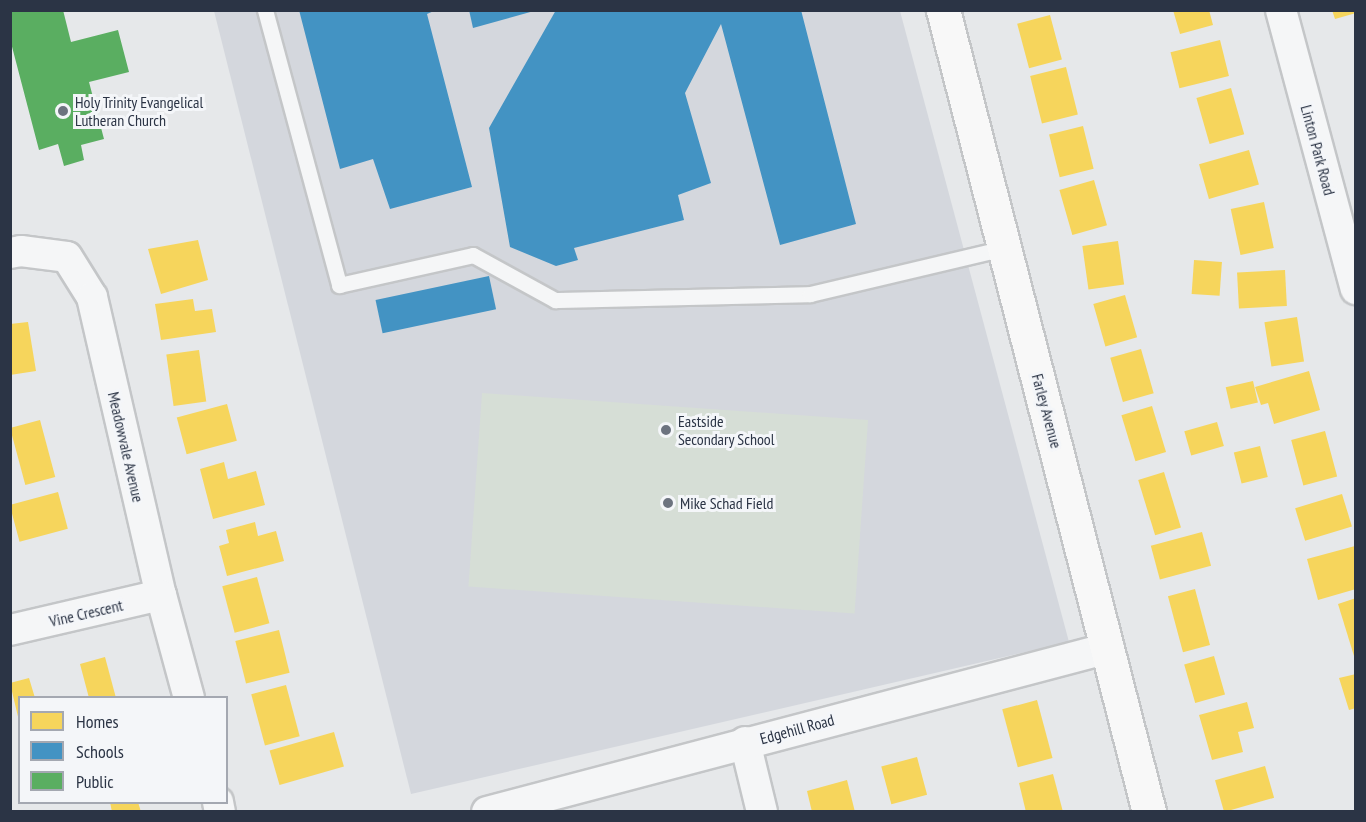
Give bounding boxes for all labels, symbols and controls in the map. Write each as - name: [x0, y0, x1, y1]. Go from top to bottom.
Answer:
- place label: Holy Trinity Evangelical Lutheran Church: [75, 92, 205, 130]
- street label: Linton Park Road: [1297, 103, 1339, 197]
- marker: Holy Trinity Evangelical Lutheran Church: [56, 104, 70, 118]
- street label: Farley Avenue: [1028, 371, 1066, 451]
- street label: Meadowvale Avenue: [104, 390, 148, 504]
- place label: Eastside Secondary School: [678, 411, 775, 449]
- marker: Eastside Secondary School: [659, 423, 673, 437]
- place label: Mike Schad Field: [680, 493, 773, 513]
- marker: Mike Schad Field: [661, 496, 675, 510]
- street label: Vine Crescent: [47, 595, 125, 631]
- legend: [18, 696, 228, 804]
- text: Homes: [76, 710, 119, 733]
- street label: Edgehill Road: [758, 710, 836, 748]
- text: Schools: [76, 740, 124, 763]
- text: Public: [76, 770, 114, 793]

